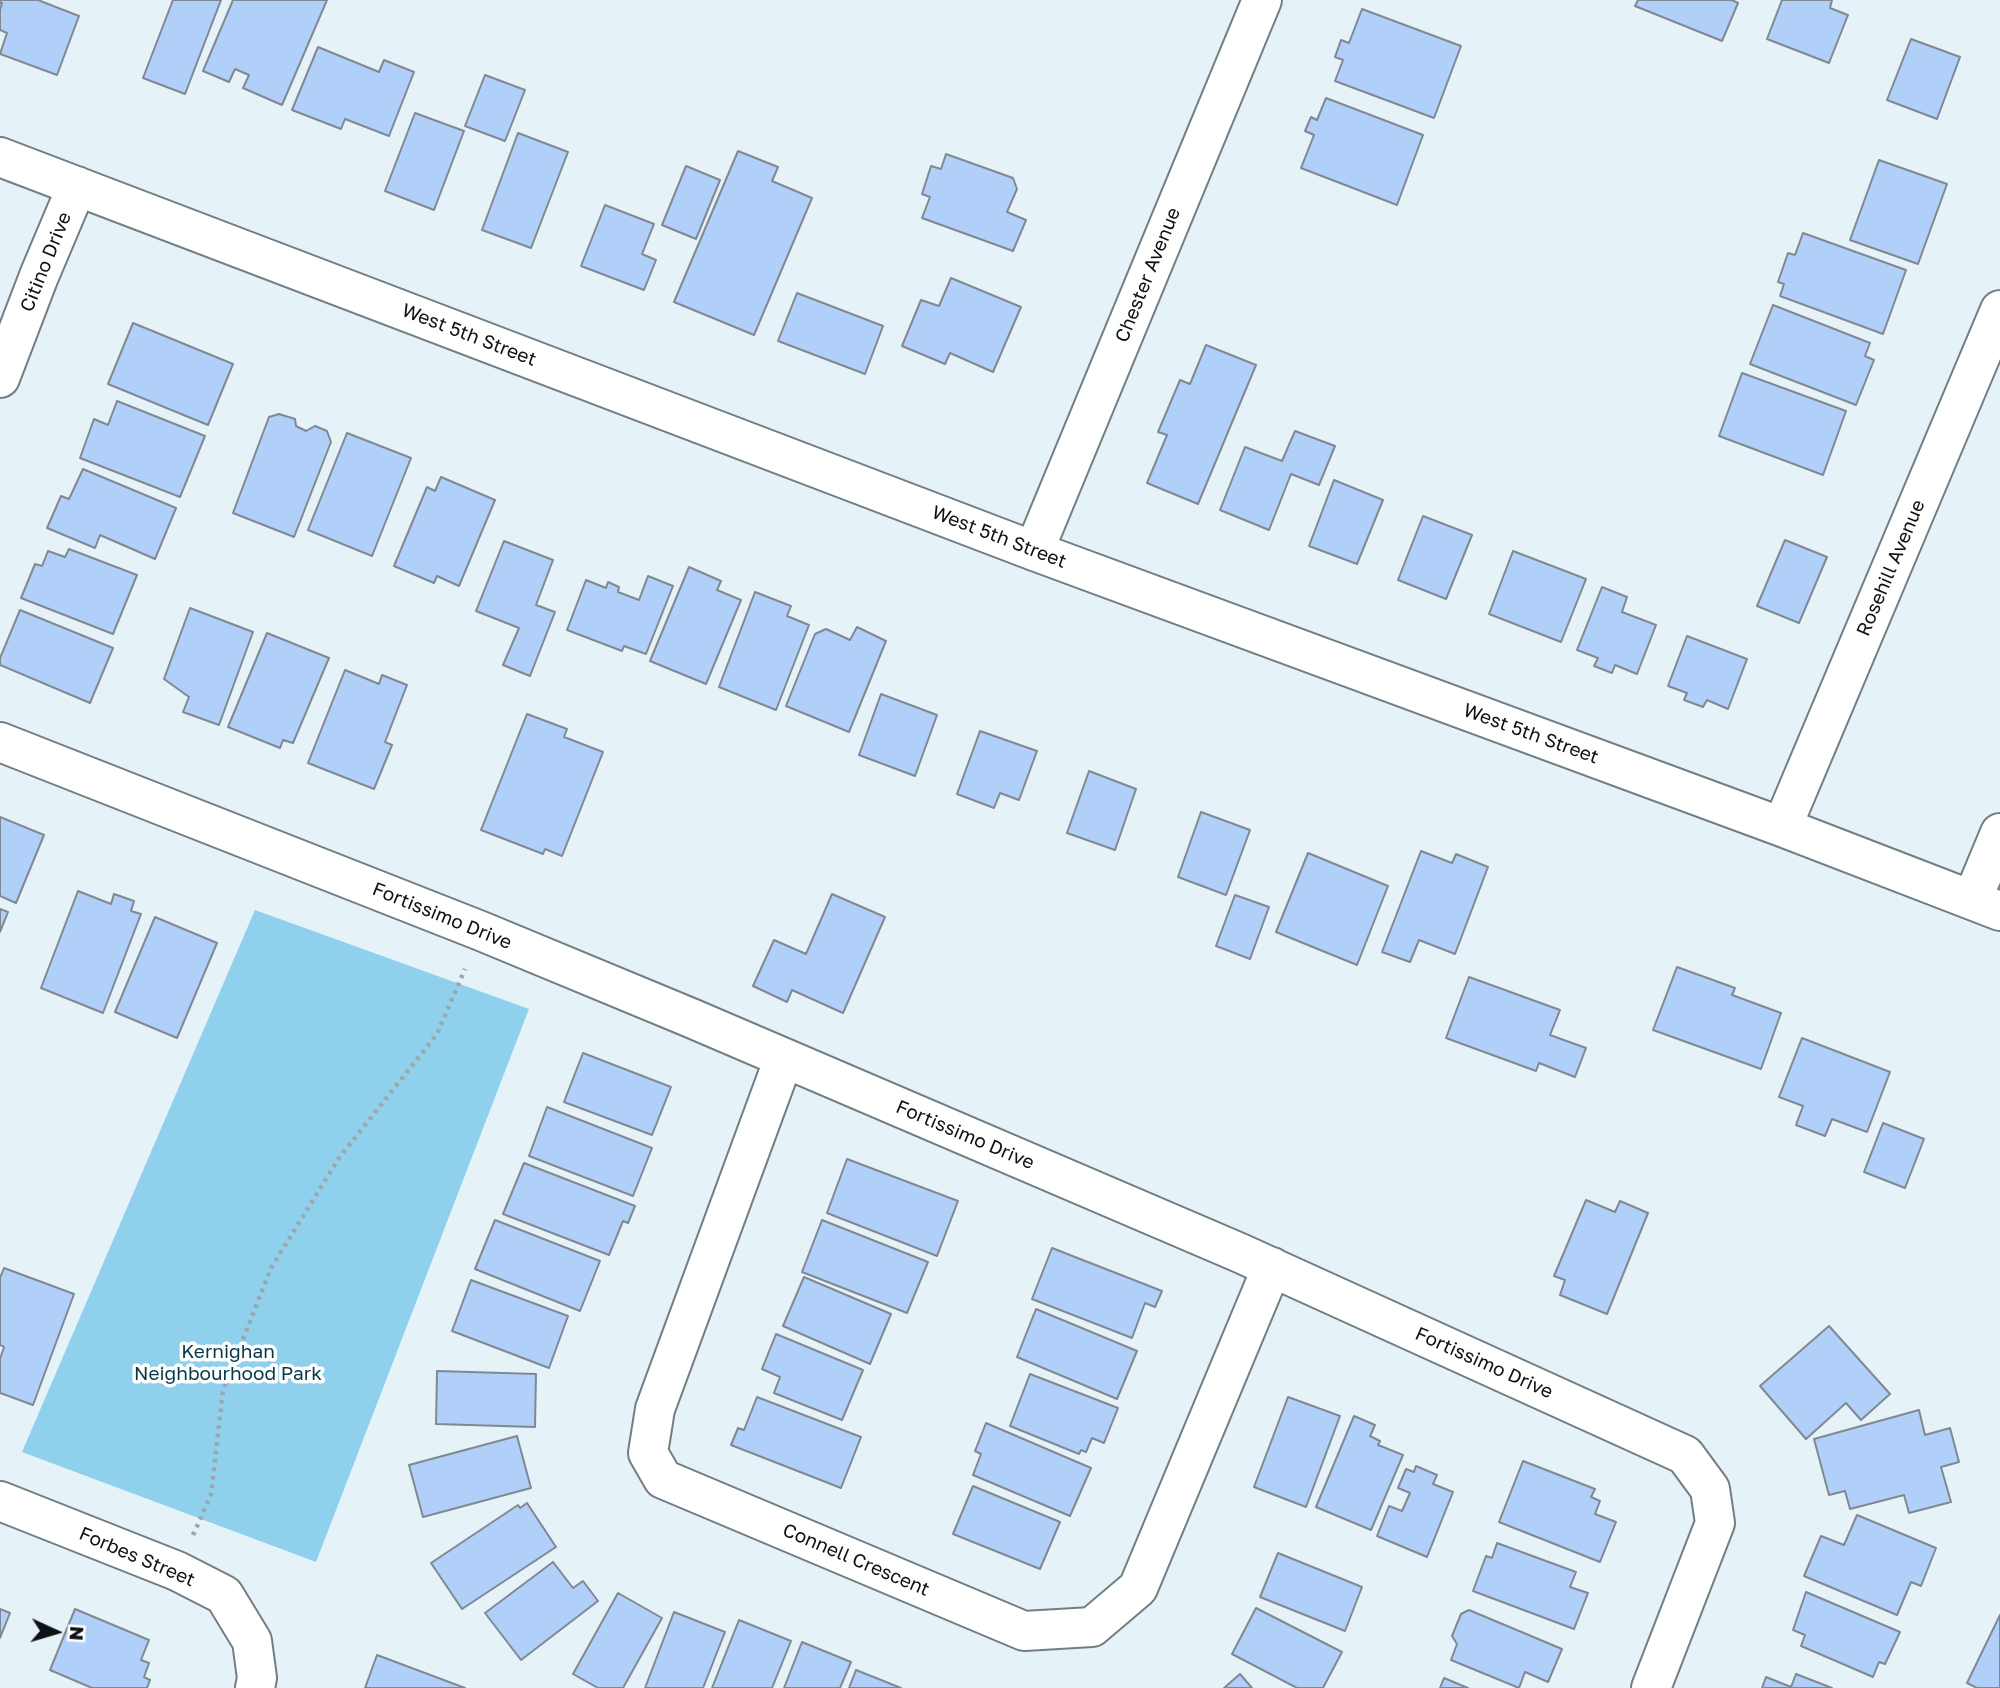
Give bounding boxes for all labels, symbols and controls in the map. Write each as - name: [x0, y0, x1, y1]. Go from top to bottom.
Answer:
- street label: Chester Avenue: [1111, 204, 1185, 346]
- street label: Citino Drive: [16, 209, 76, 315]
- street label: West 5th Street: [399, 299, 539, 371]
- street label: Rosehill Avenue: [1852, 496, 1930, 640]
- street label: West 5th Street: [929, 501, 1069, 573]
- street label: West 5th Street: [1460, 699, 1602, 769]
- street label: Fortissimo Drive: [369, 878, 515, 954]
- street label: Fortissimo Drive: [892, 1096, 1038, 1174]
- street label: Fortissimo Drive: [1412, 1322, 1556, 1404]
- park label: Kernighan Neighbourhood Park: [134, 1341, 322, 1385]
- street label: Connell Crescent: [779, 1519, 933, 1601]
- street label: Forbes Street: [76, 1522, 198, 1592]
- north arrow: [21, 1597, 91, 1667]
- text: N: [65, 1625, 89, 1642]

